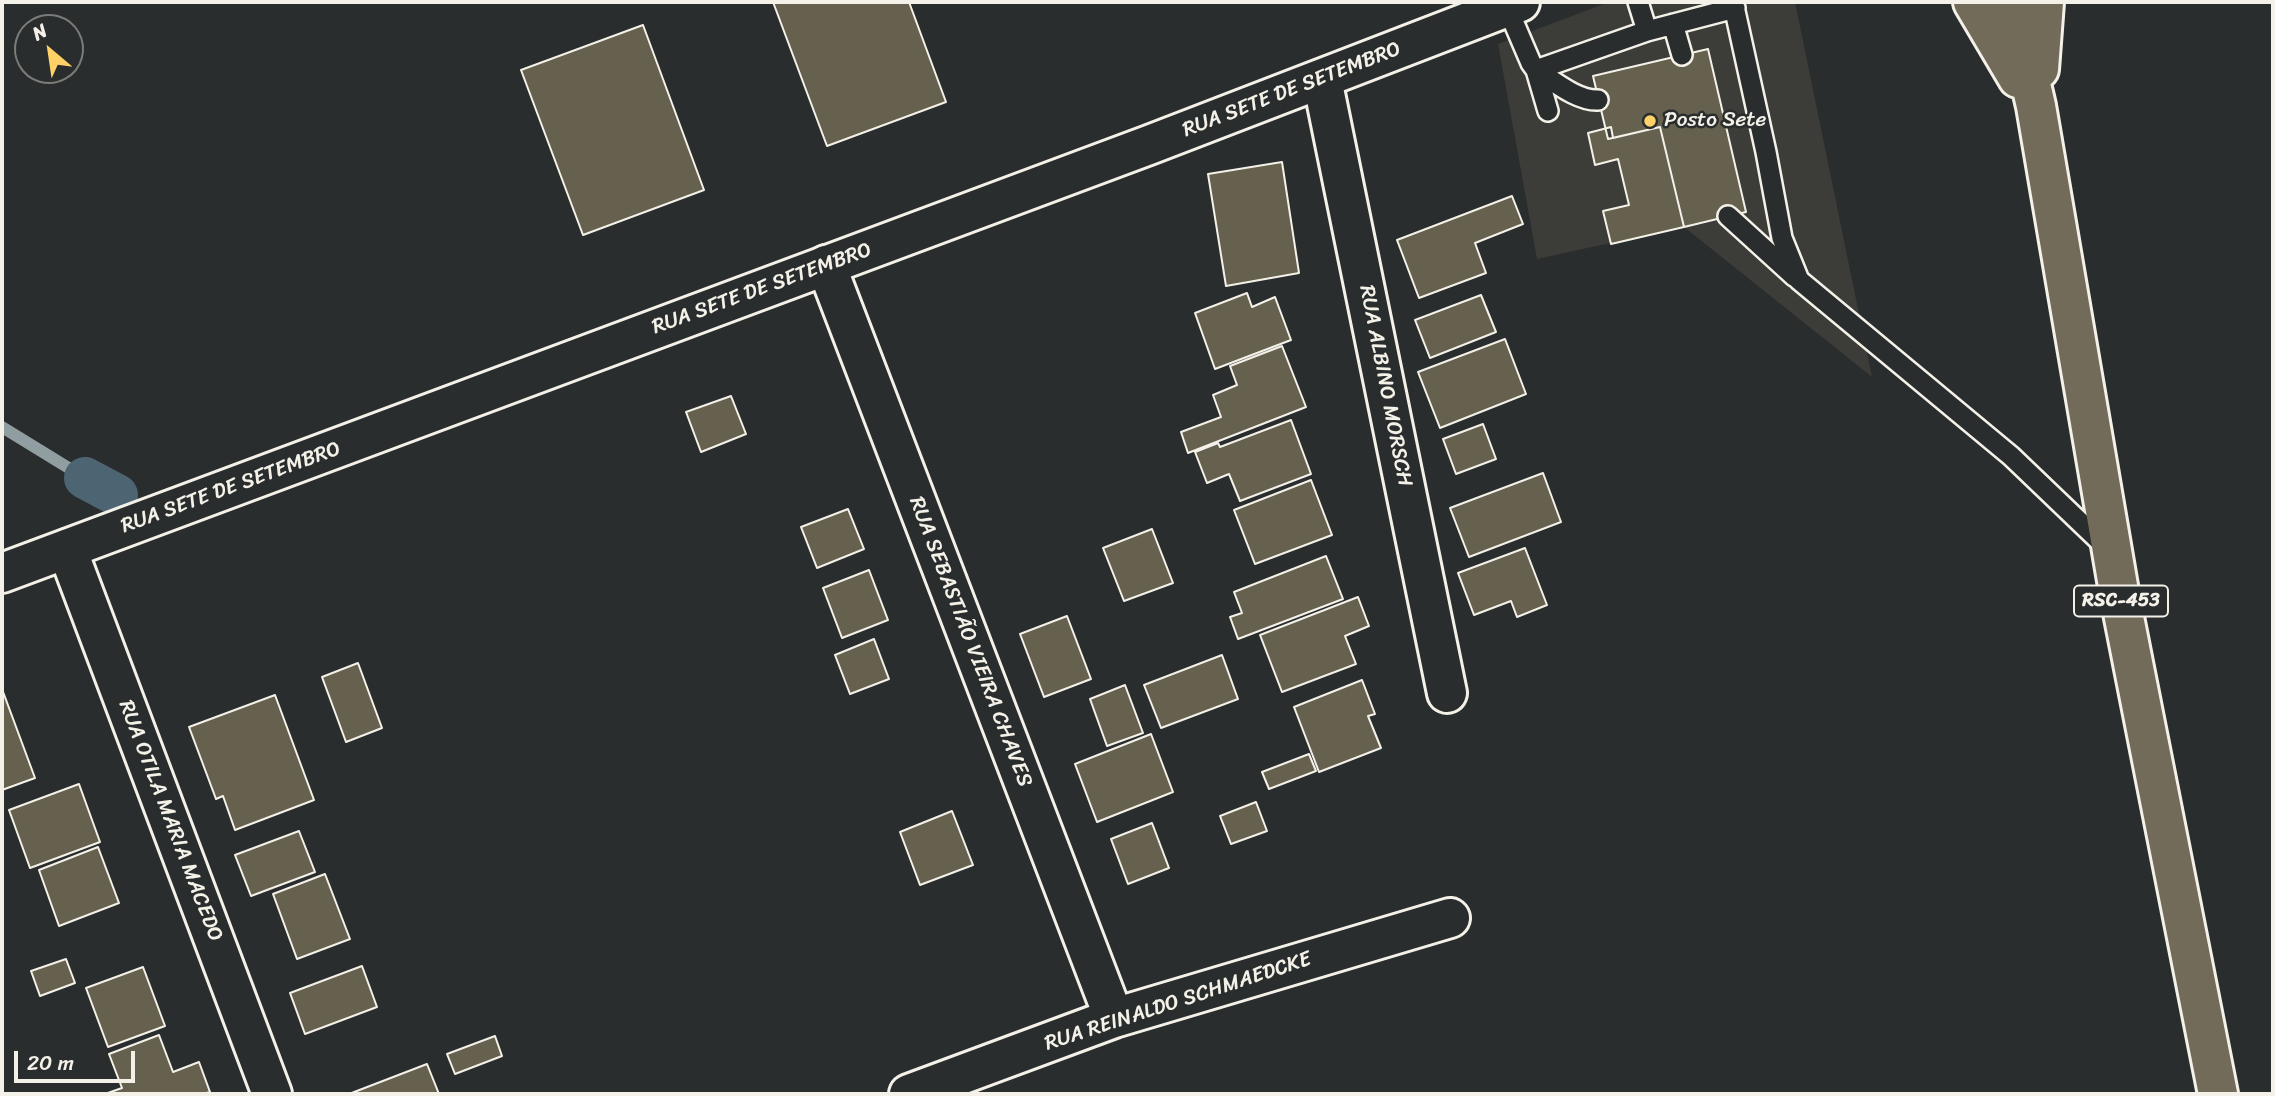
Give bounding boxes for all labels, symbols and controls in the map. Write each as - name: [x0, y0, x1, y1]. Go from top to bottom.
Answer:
- north arrow: [14, 14, 84, 84]
- text: N: [26, 14, 53, 50]
- street label: RUA SETE DE SETEMBRO: [1179, 37, 1405, 143]
- place label: Posto Sete: [1664, 108, 1766, 134]
- marker: Posto Sete: [1642, 113, 1658, 129]
- street label: RUA SETE DE SETEMBRO: [649, 238, 875, 340]
- street label: RUA ALBINO MORSCH: [1353, 283, 1417, 489]
- street label: RUA SETE DE SETEMBRO: [118, 437, 344, 539]
- street label: RUA SEBASTIÃO VIEIRA CHAVES: [903, 493, 1037, 791]
- road number: RSC-453: [2074, 586, 2168, 616]
- street label: RUA OTILA MARIA MACEDO: [112, 697, 228, 945]
- street label: RUA REINALDO SCHMAEDCKE: [1042, 947, 1314, 1057]
- scale bar: [18, 1036, 138, 1080]
- text: 20 m: [27, 1044, 74, 1082]

